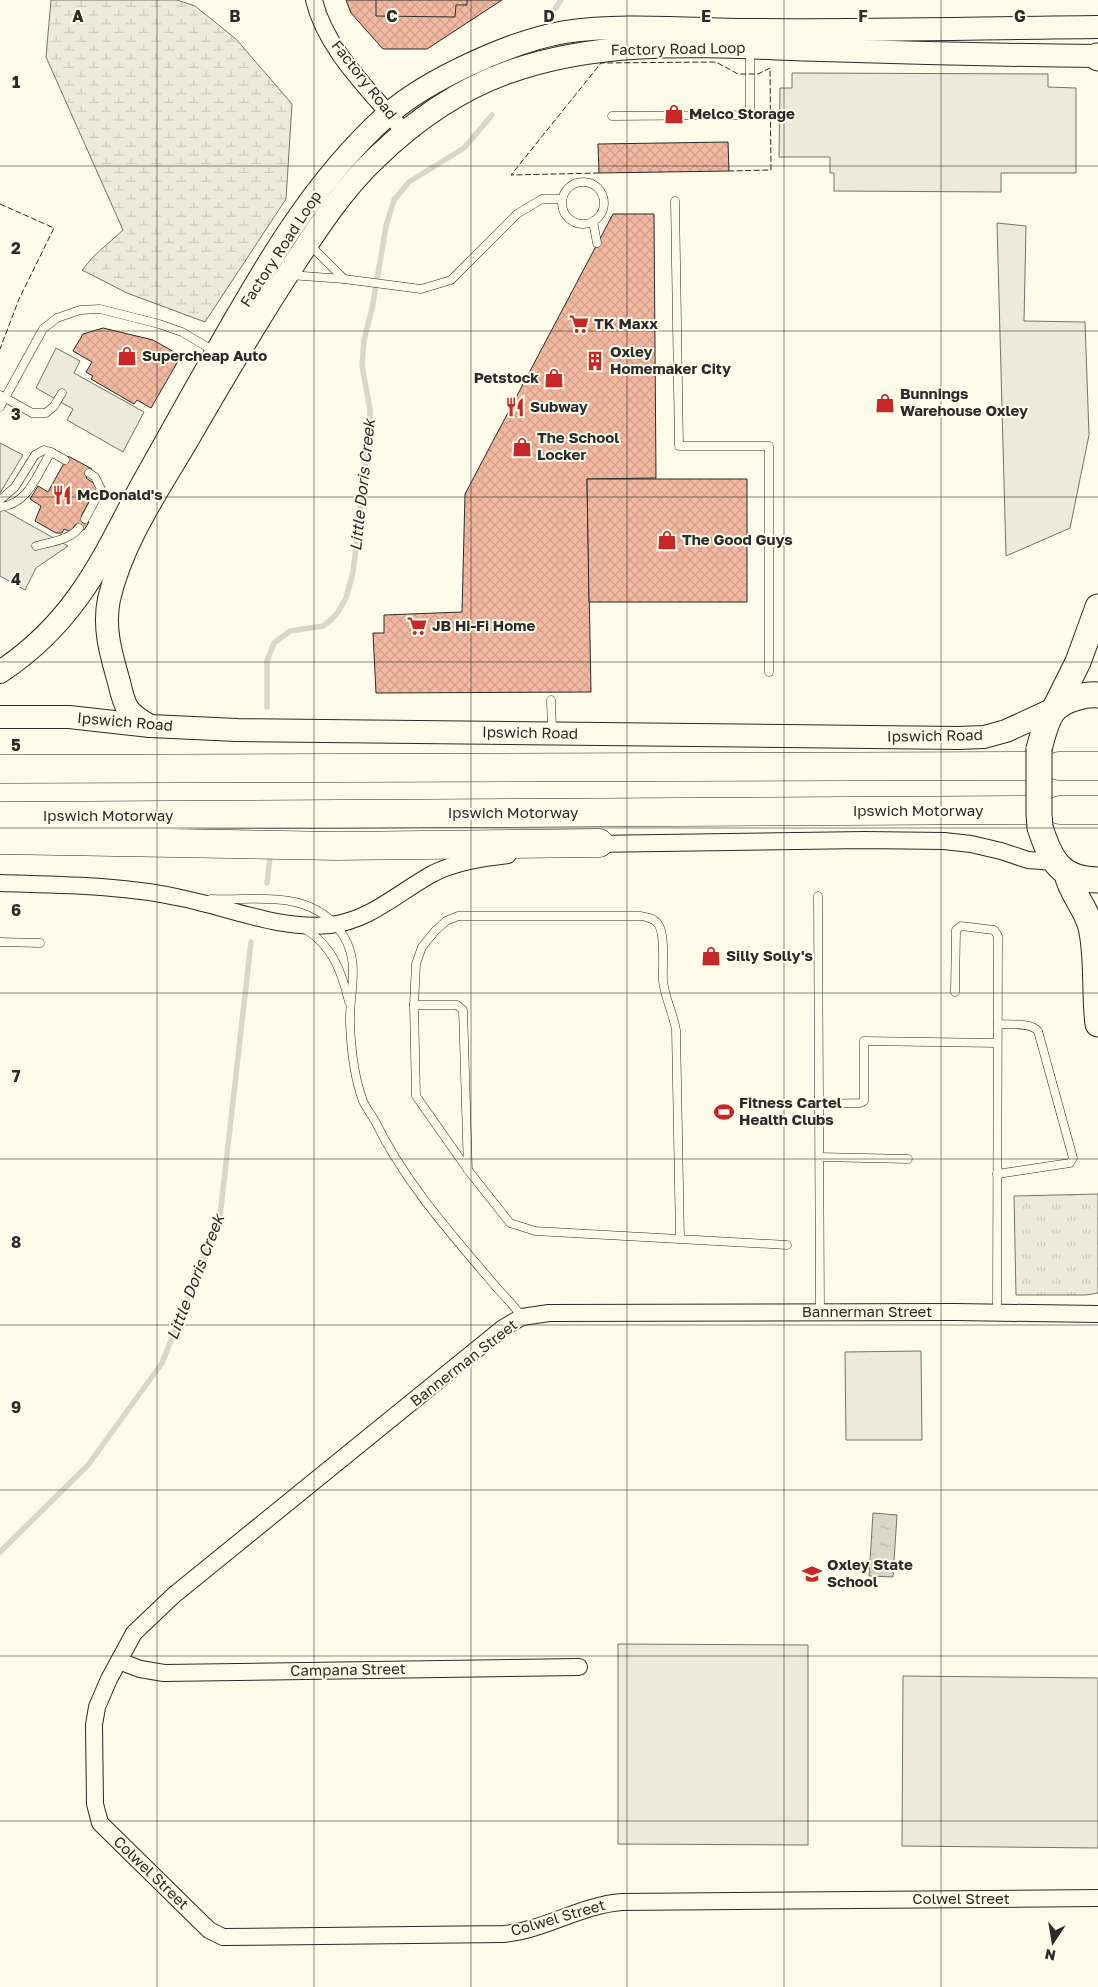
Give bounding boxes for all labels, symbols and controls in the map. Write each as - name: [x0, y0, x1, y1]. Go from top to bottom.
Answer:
- text: A: [72, 6, 84, 26]
- text: B: [229, 6, 241, 26]
- text: C: [386, 6, 398, 26]
- text: D: [543, 6, 555, 26]
- text: E: [701, 6, 711, 26]
- text: F: [858, 6, 868, 26]
- text: G: [1014, 6, 1026, 26]
- street label: Factory Road: [328, 36, 401, 123]
- street label: Factory Road Loop: [610, 38, 746, 58]
- text: 1: [12, 72, 20, 92]
- shop icon: Melco Storage: [663, 103, 685, 125]
- place label: Melco Storage: [689, 104, 795, 122]
- street label: Factory Road Loop: [236, 187, 324, 310]
- text: 2: [11, 238, 21, 258]
- supermarket icon: TK Maxx: [568, 313, 590, 335]
- place label: TK Maxx: [594, 314, 658, 332]
- place label: Oxley Homemaker City: [610, 342, 731, 377]
- shop icon: Supercheap Auto: [116, 345, 138, 367]
- place label: Supercheap Auto: [142, 346, 267, 364]
- building icon: Oxley Homemaker City: [584, 350, 606, 372]
- shop icon: Petstock: [543, 367, 565, 389]
- place label: Petstock: [474, 368, 539, 386]
- place label: Bunnings Warehouse Oxley: [900, 384, 1028, 419]
- shop icon: Bunnings Warehouse Oxley: [874, 392, 896, 414]
- restaurant icon: Subway: [504, 396, 526, 418]
- place label: Subway: [530, 397, 588, 415]
- text: 3: [11, 404, 21, 424]
- water label: Little Doris Creek: [345, 416, 379, 552]
- place label: The School Locker: [537, 428, 619, 463]
- shop icon: The School Locker: [511, 436, 533, 458]
- restaurant icon: McDonald's: [51, 484, 73, 506]
- place label: McDonald's: [77, 485, 163, 503]
- shop icon: The Good Guys: [656, 529, 678, 551]
- place label: The Good Guys: [682, 530, 793, 548]
- text: 4: [11, 569, 21, 589]
- supermarket icon: JB Hi-Fi Home: [406, 615, 428, 637]
- place label: JB Hi-Fi Home: [432, 616, 535, 634]
- street label: Ipswich Road: [77, 708, 174, 734]
- street label: Ipswich Road: [482, 722, 578, 742]
- street label: Ipswich Road: [887, 725, 983, 745]
- text: 5: [11, 735, 21, 755]
- street label: Ipswich Motorway: [853, 801, 984, 819]
- street label: Ipswich Motorway: [448, 803, 579, 821]
- street label: Ipswich Motorway: [43, 806, 174, 824]
- text: 6: [11, 900, 21, 920]
- shop icon: Silly Solly's: [700, 945, 722, 967]
- place label: Silly Solly's: [726, 946, 813, 964]
- text: 7: [12, 1066, 21, 1086]
- place label: Fitness Cartel Health Clubs: [739, 1093, 842, 1128]
- sports icon: Fitness Cartel Health Clubs: [713, 1101, 735, 1123]
- water label: Little Doris Creek: [162, 1210, 229, 1343]
- text: 8: [11, 1232, 21, 1252]
- street label: Bannerman Street: [802, 1302, 932, 1320]
- street label: Bannerman Street: [406, 1315, 520, 1410]
- text: 9: [11, 1397, 21, 1417]
- place label: Oxley State School: [827, 1555, 913, 1590]
- school or university icon: Oxley State School: [801, 1563, 823, 1585]
- street label: Campana Street: [290, 1659, 406, 1679]
- street label: Colwel Street: [110, 1832, 193, 1913]
- street label: Colwel Street: [912, 1889, 1010, 1907]
- street label: Colwel Street: [508, 1895, 607, 1939]
- north arrow: [1028, 1917, 1078, 1967]
- text: N: [1043, 1946, 1057, 1965]

